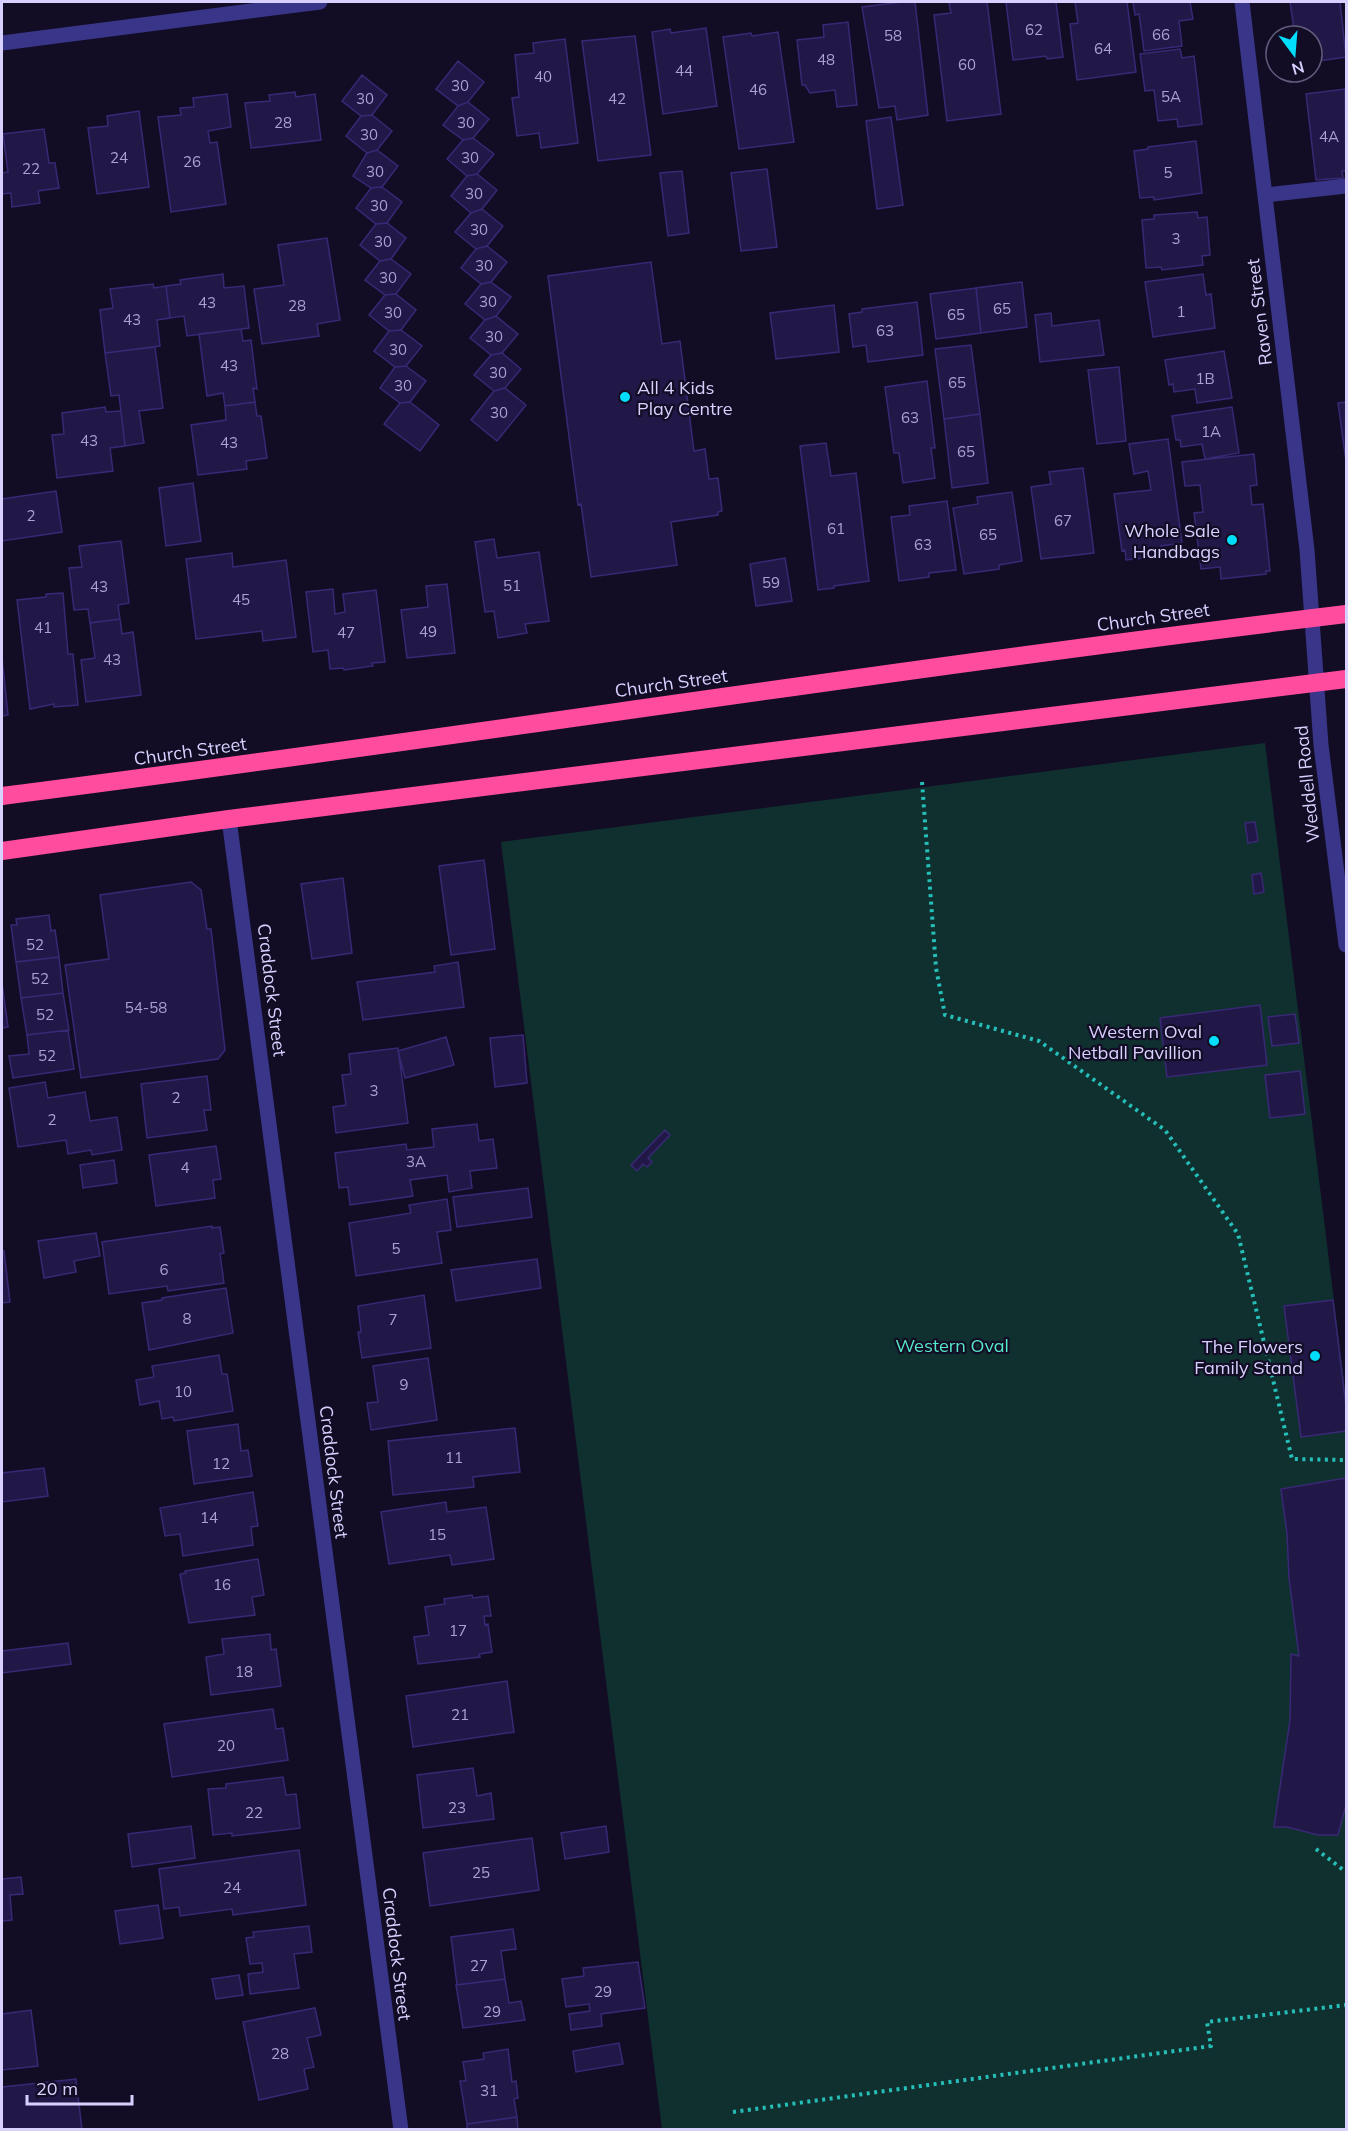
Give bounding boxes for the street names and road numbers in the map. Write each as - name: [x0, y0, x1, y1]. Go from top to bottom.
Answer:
- street label: Raven Street: [1241, 257, 1277, 367]
- street label: Church Street: [1095, 598, 1211, 636]
- street label: Church Street: [613, 664, 729, 702]
- street label: Weddell Road: [1289, 724, 1325, 844]
- street label: Church Street: [132, 732, 248, 770]
- street label: Craddock Street: [252, 922, 292, 1058]
- street label: Craddock Street: [314, 1404, 354, 1540]
- street label: Craddock Street: [377, 1886, 417, 2022]

